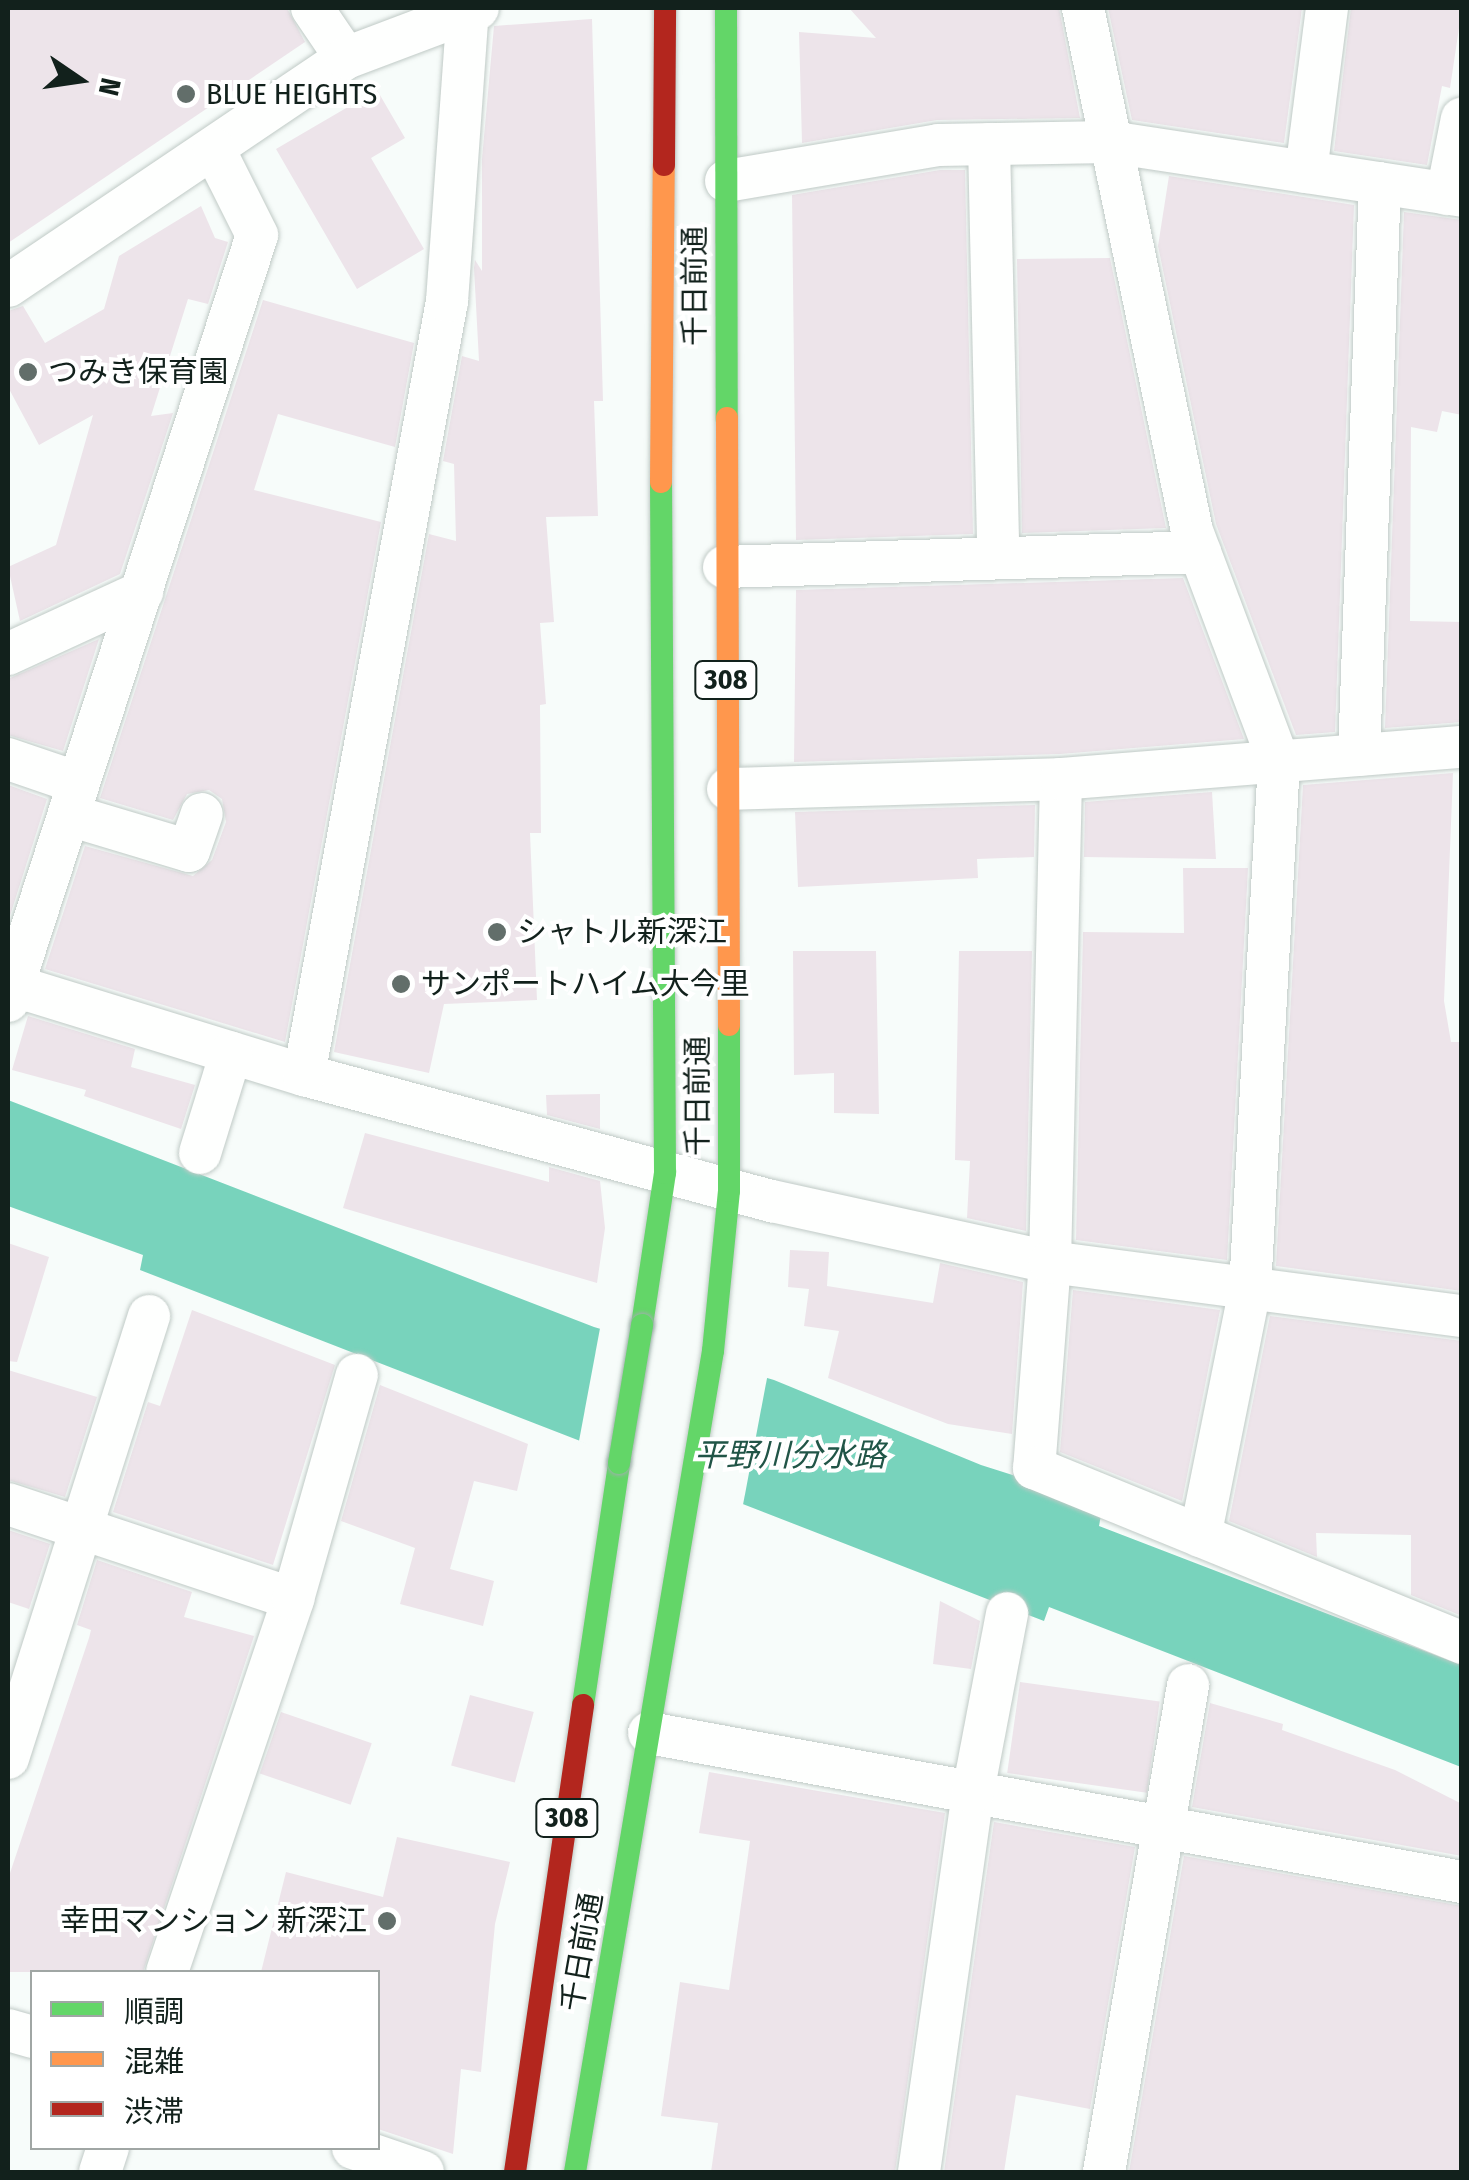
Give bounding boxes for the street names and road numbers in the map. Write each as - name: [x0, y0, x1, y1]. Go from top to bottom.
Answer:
- street label: 千日前通: [677, 226, 713, 346]
- road number: 308: [694, 657, 758, 703]
- street label: 千日前通: [680, 1036, 716, 1156]
- road number: 308: [534, 1795, 600, 1841]
- street label: 千日前通: [554, 1890, 610, 2014]

